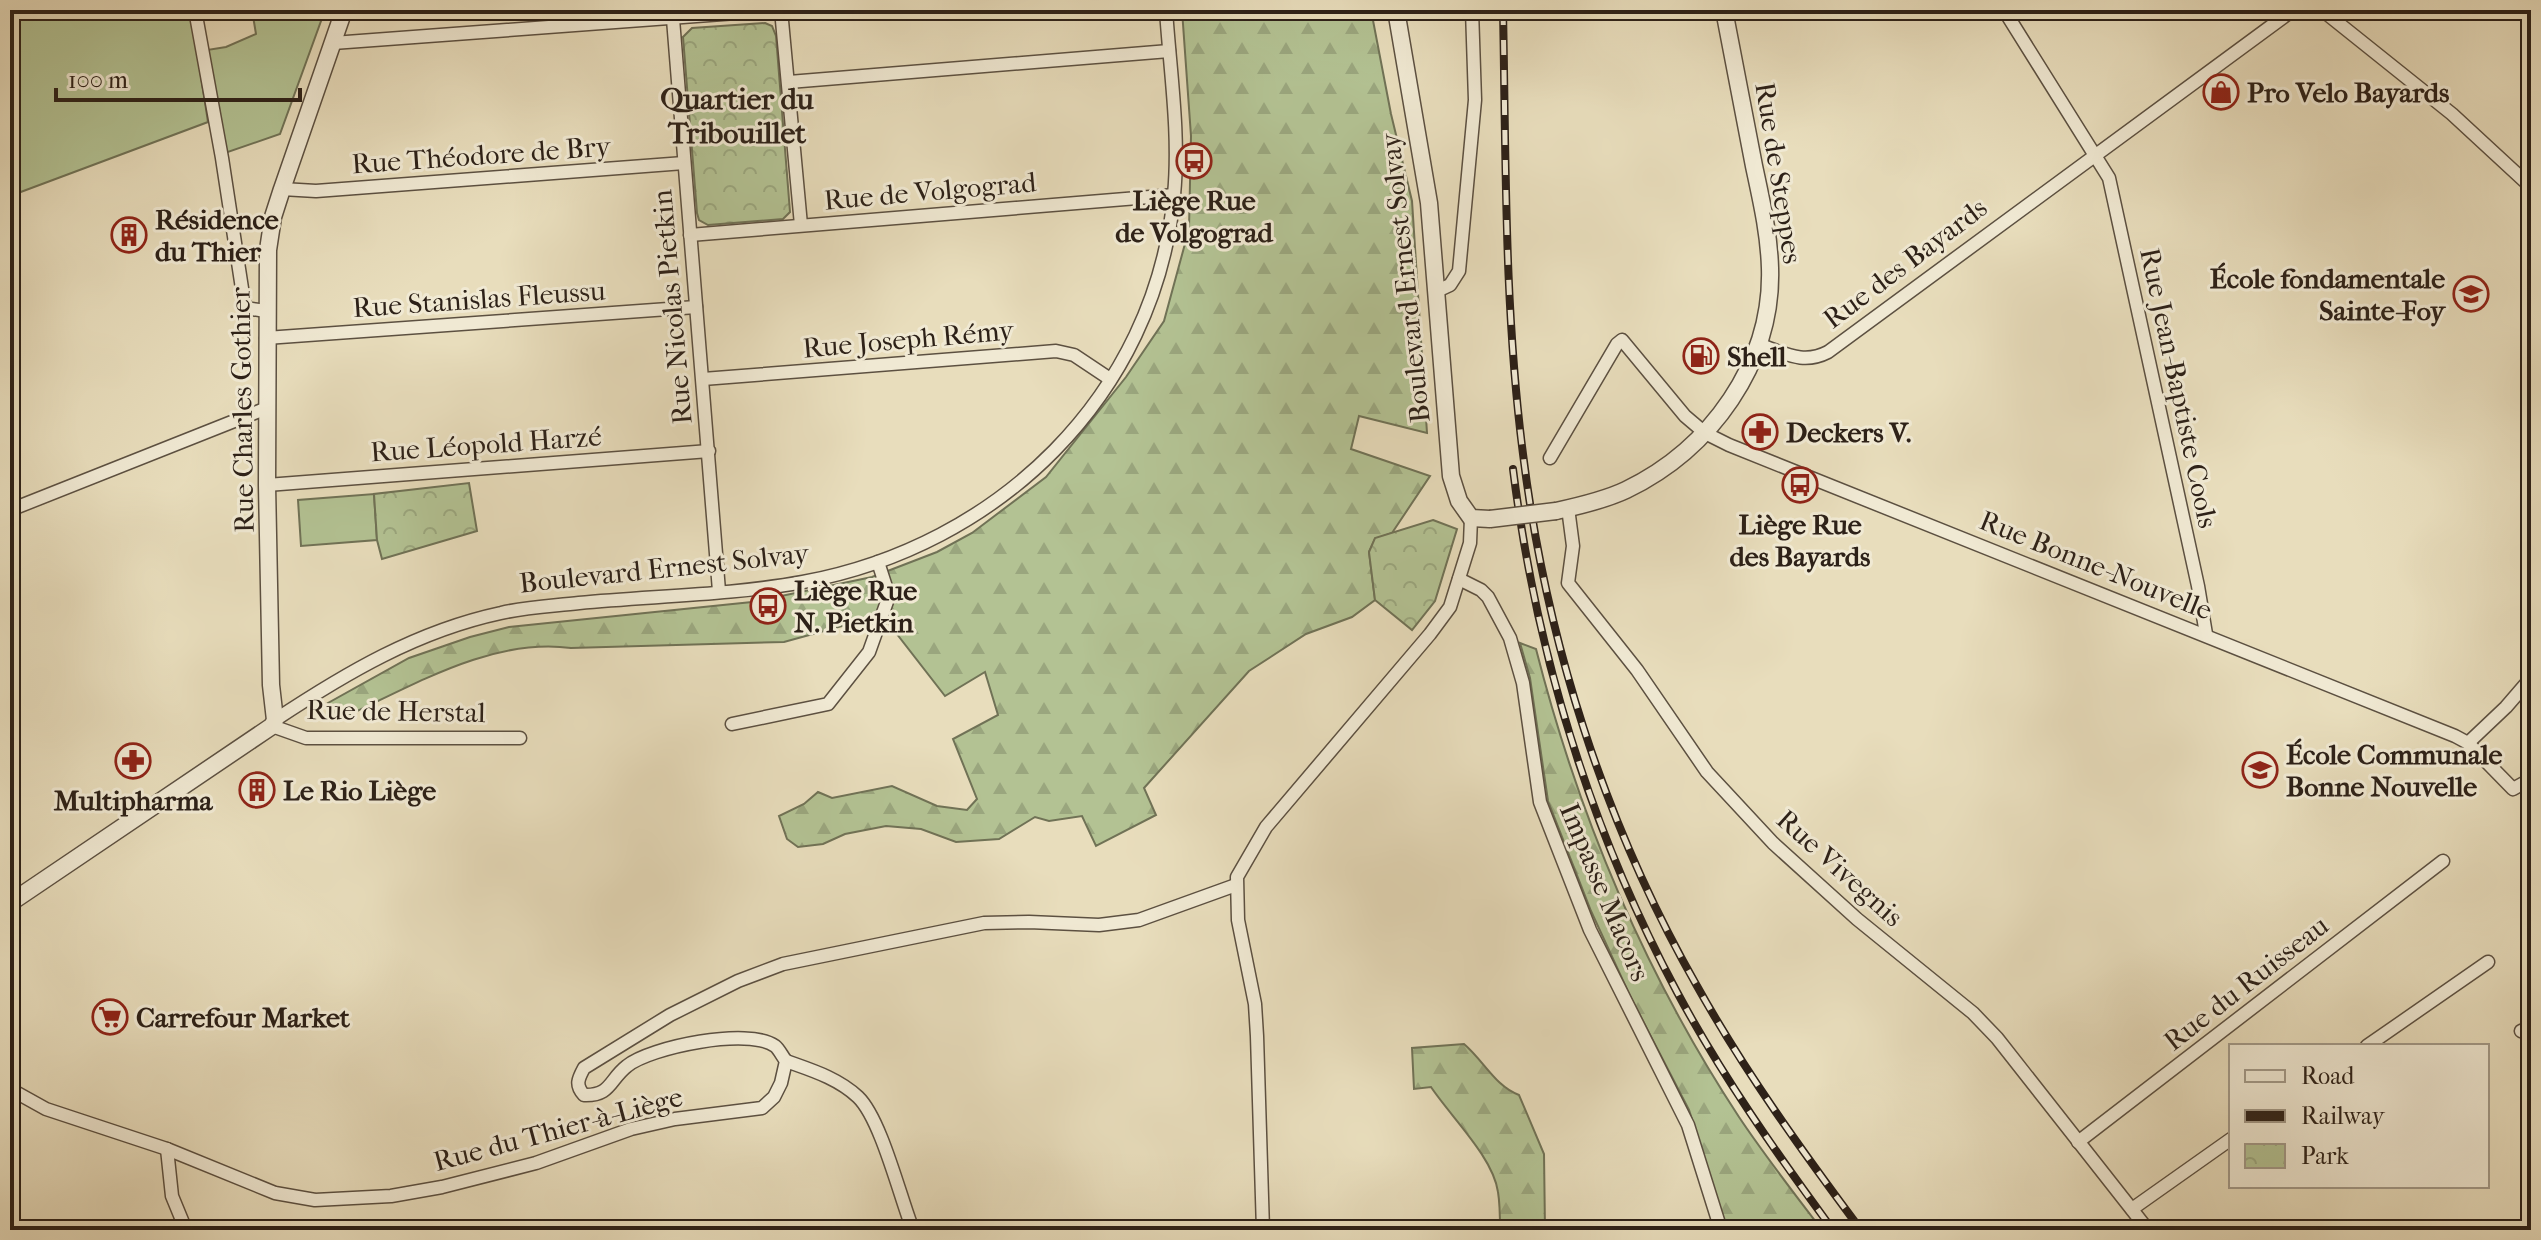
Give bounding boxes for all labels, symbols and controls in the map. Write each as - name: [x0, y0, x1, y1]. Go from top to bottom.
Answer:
- scale bar: [56, 52, 300, 102]
- text: 100 m: [68, 66, 128, 94]
- shop icon: Pro Velo Bayards: [2202, 73, 2240, 111]
- place label: Pro Velo Bayards: [2247, 76, 2449, 109]
- street label: Rue de Steppes: [1748, 80, 1810, 266]
- district label: Quartier du Tribouillet: [660, 82, 815, 151]
- street label: Rue Théodore de Bry: [350, 129, 613, 181]
- street label: Boulevard Ernest Solvay: [1373, 131, 1437, 424]
- bus stop icon: Liège Rue de Volgograd: [1175, 142, 1213, 180]
- street label: Rue de Volgograd: [822, 165, 1038, 217]
- place label: Liège Rue de Volgograd: [1115, 184, 1274, 249]
- street label: Rue Nicolas Pietkin: [645, 188, 699, 426]
- street label: Rue des Bayards: [1817, 191, 1993, 335]
- place label: Résidence du Thier: [155, 203, 279, 268]
- building icon: Résidence du Thier: [110, 216, 148, 254]
- street label: Rue Jean-Baptiste Cools: [2133, 245, 2225, 531]
- place label: École fondamentale Sainte-Foy: [2210, 262, 2447, 327]
- street label: Rue Stanislas Fleussu: [351, 274, 607, 324]
- school or university icon: École fondamentale Sainte-Foy: [2452, 275, 2490, 313]
- street label: Rue Charles Gothier: [223, 287, 261, 533]
- street label: Rue Joseph Rémy: [801, 313, 1016, 365]
- fuel station icon: Shell: [1682, 337, 1720, 375]
- place label: Shell: [1727, 340, 1787, 373]
- pharmacy icon: Deckers V.: [1741, 413, 1779, 451]
- place label: Deckers V.: [1786, 416, 1911, 449]
- street label: Rue Léopold Harzé: [369, 419, 603, 469]
- bus stop icon: Liège Rue des Bayards: [1781, 466, 1819, 504]
- street label: Rue Bonne-Nouvelle: [1975, 503, 2217, 627]
- place label: Liège Rue des Bayards: [1730, 508, 1870, 573]
- street label: Boulevard Ernest Solvay: [518, 536, 811, 600]
- place label: Liège Rue N. Pietkin: [794, 574, 917, 639]
- bus stop icon: Liège Rue N. Pietkin: [749, 587, 787, 625]
- street label: Rue de Herstal: [306, 693, 486, 729]
- place label: École Communale Bonne Nouvelle: [2286, 738, 2503, 803]
- pharmacy icon: Multipharma: [114, 742, 152, 780]
- school or university icon: École Communale Bonne Nouvelle: [2241, 751, 2279, 789]
- building icon: Le Rio Liège: [238, 771, 276, 809]
- place label: Le Rio Liège: [283, 774, 436, 807]
- place label: Multipharma: [54, 784, 213, 817]
- street label: Impasse Macors: [1553, 798, 1657, 986]
- street label: Rue Vivegnis: [1770, 803, 1910, 933]
- street label: Rue du Ruisseau: [2157, 908, 2335, 1057]
- supermarket icon: Carrefour Market: [91, 998, 129, 1036]
- place label: Carrefour Market: [136, 1001, 351, 1034]
- legend: [2229, 1044, 2489, 1188]
- text: Road: [2301, 1062, 2355, 1090]
- street label: Rue du Thier-à-Liège: [430, 1080, 686, 1178]
- text: Railway: [2301, 1102, 2386, 1130]
- text: Park: [2301, 1142, 2349, 1170]

